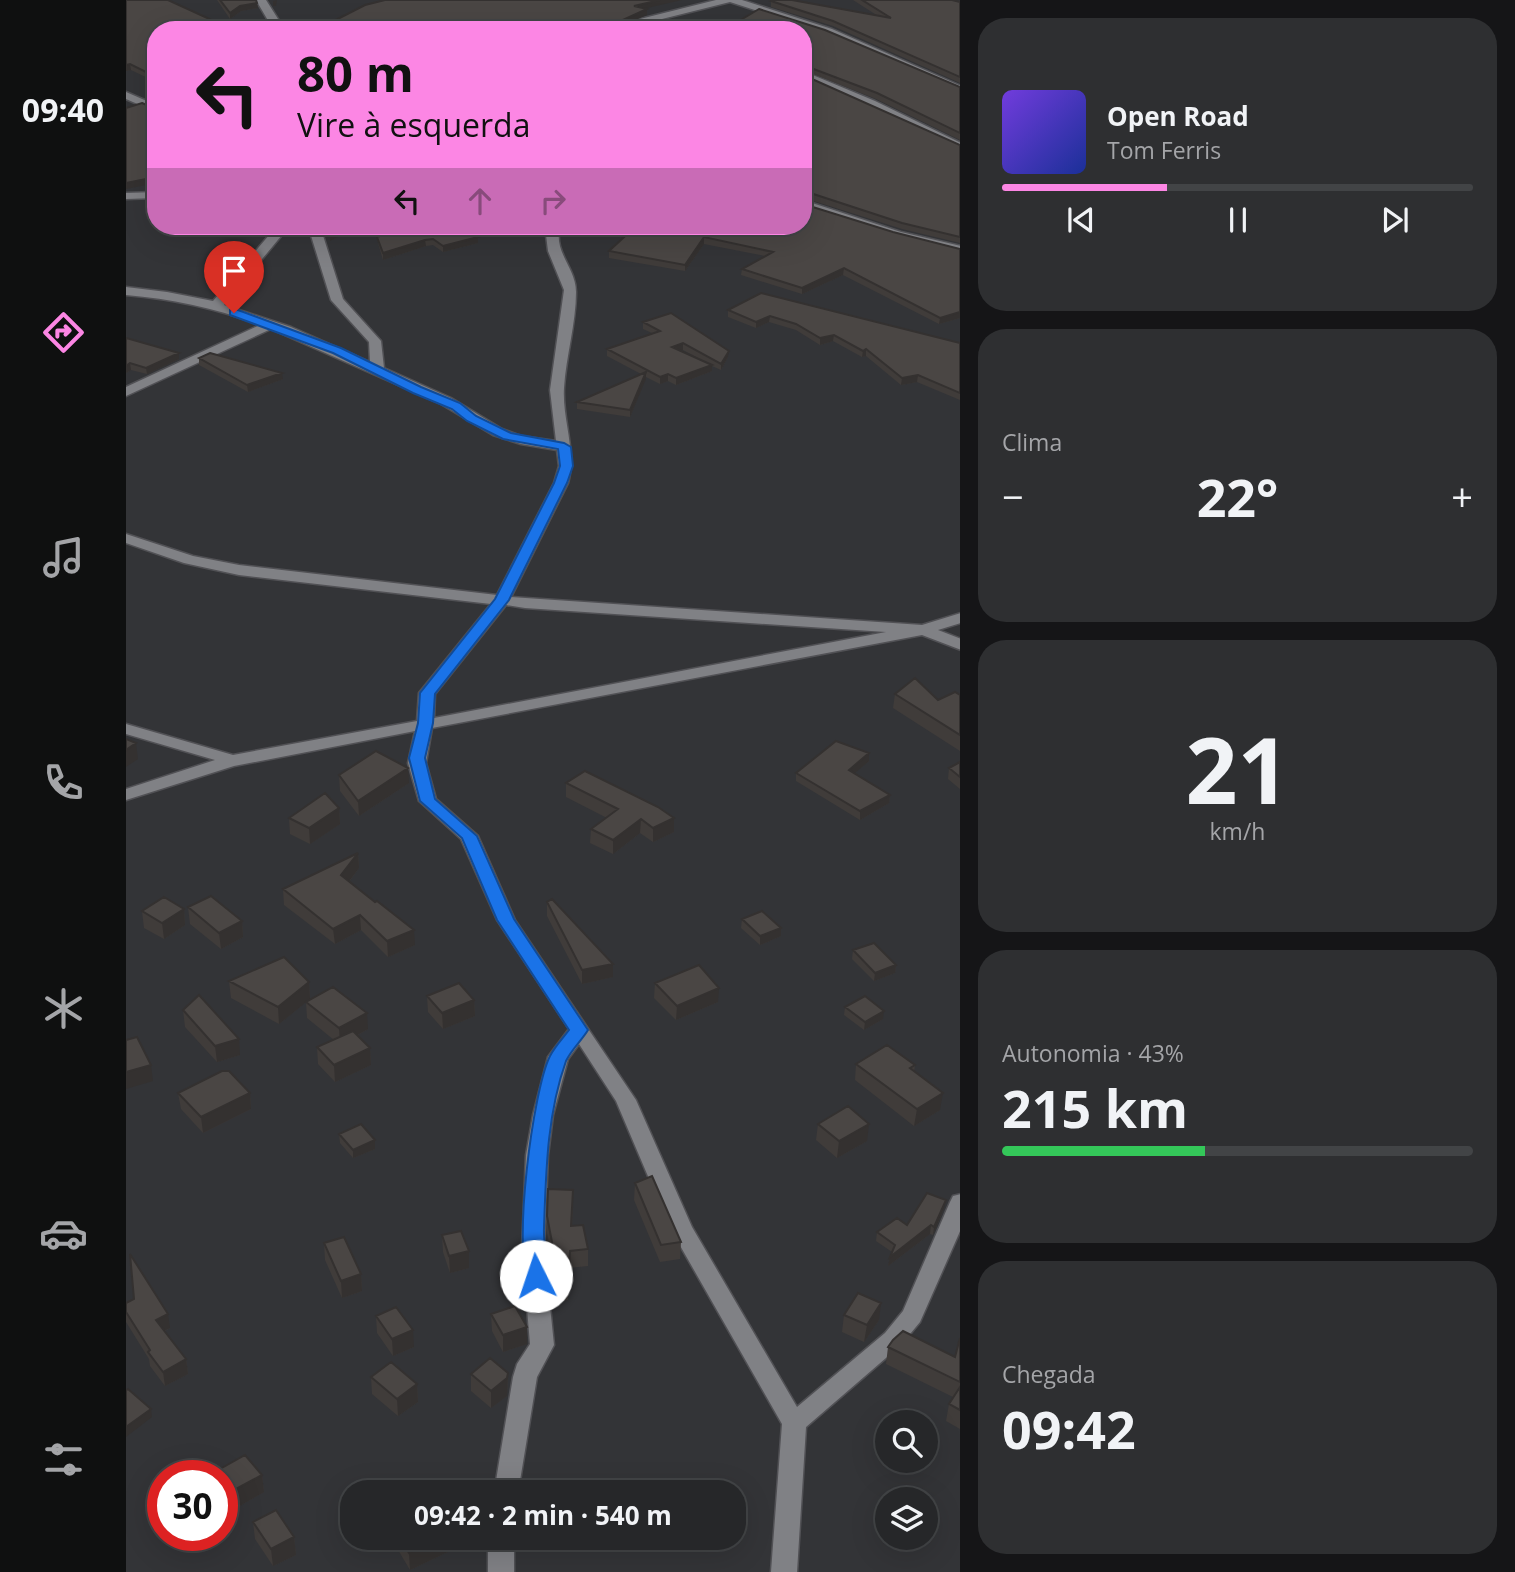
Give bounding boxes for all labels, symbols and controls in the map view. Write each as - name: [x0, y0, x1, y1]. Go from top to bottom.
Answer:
- text: 80 m: [297, 40, 414, 106]
- icon: left: [182, 49, 273, 140]
- text: 09:40: [22, 88, 104, 131]
- text: Open Road: [1107, 98, 1249, 134]
- text: Vire à esquerda: [297, 103, 530, 146]
- text: Tom Ferris: [1107, 134, 1221, 166]
- icon: left: [388, 182, 426, 220]
- icon: ahead: [461, 182, 499, 220]
- icon: right: [534, 182, 572, 220]
- icon: previous: [1062, 201, 1100, 239]
- icon: pause: [1219, 201, 1257, 239]
- icon: next: [1376, 201, 1414, 239]
- pin: [204, 241, 264, 313]
- icon: arrive: [215, 252, 253, 290]
- icon: directions: [39, 308, 88, 357]
- text: Clima: [1002, 426, 1062, 458]
- text: 22°: [1197, 461, 1278, 532]
- text: −: [1002, 470, 1024, 522]
- text: +: [1451, 470, 1473, 522]
- icon: music: [39, 533, 88, 582]
- text: 21: [1185, 707, 1290, 831]
- icon: phone: [39, 758, 88, 807]
- text: km/h: [1210, 815, 1265, 847]
- icon: climate: [39, 984, 88, 1033]
- text: Autonomia · 43%: [1002, 1037, 1184, 1069]
- text: 215 km: [1002, 1072, 1188, 1143]
- icon: car: [39, 1209, 88, 1258]
- position arrow: [499, 1239, 573, 1313]
- text: Chegada: [1002, 1358, 1096, 1390]
- text: 09:42: [1002, 1393, 1136, 1464]
- map controls: [875, 1410, 938, 1550]
- button: search: [875, 1410, 938, 1473]
- icon: filters: [39, 1435, 88, 1484]
- speed limit sign: 30: [147, 1460, 238, 1551]
- button: layers: [875, 1487, 938, 1550]
- text: 09:42 · 2 min · 540 m: [414, 1497, 672, 1533]

